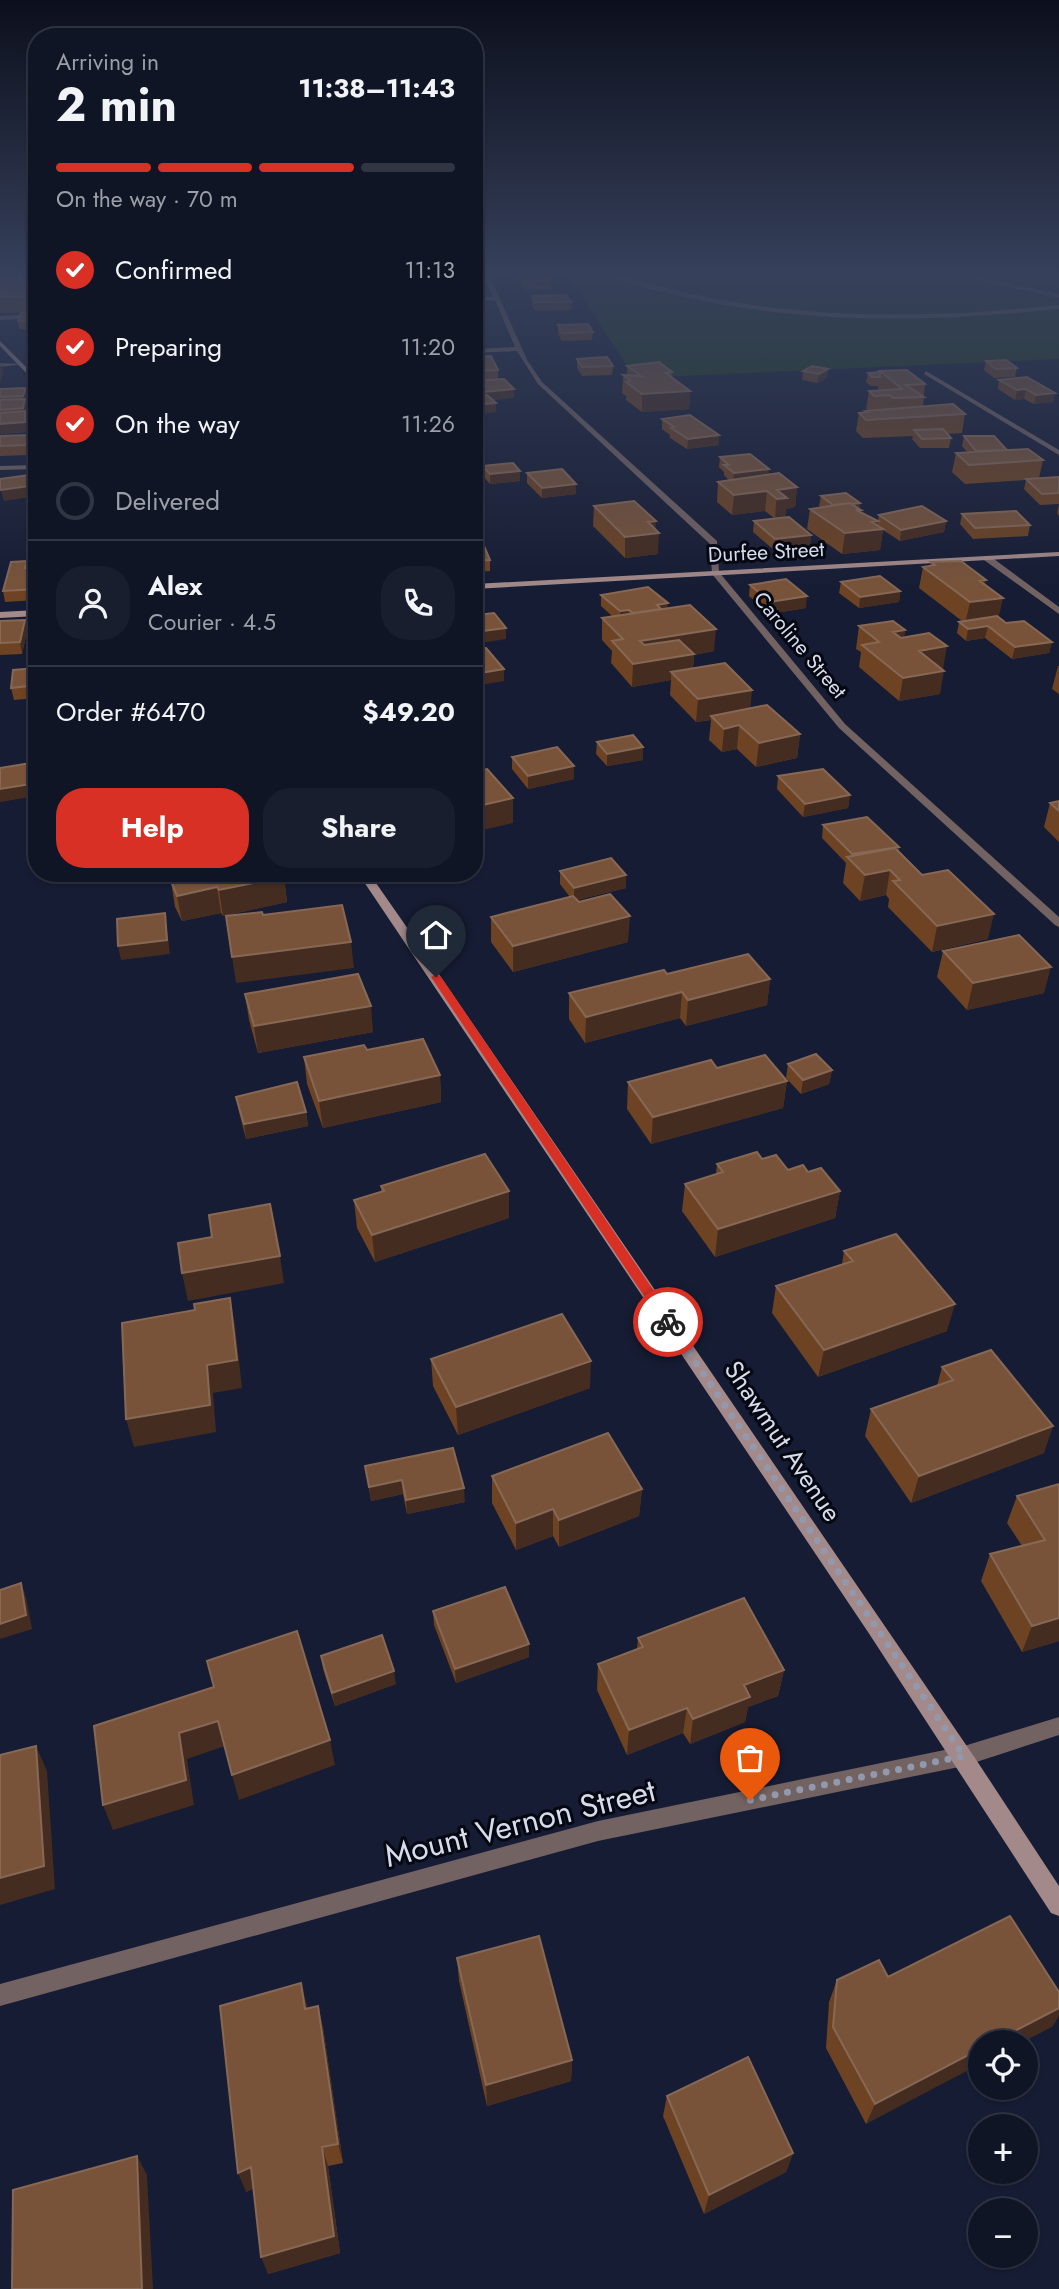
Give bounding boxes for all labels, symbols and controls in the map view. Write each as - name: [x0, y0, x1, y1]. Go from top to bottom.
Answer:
- text: Arriving in: [56, 45, 159, 79]
- text: 11:38–11:43: [298, 69, 455, 107]
- text: 2 min: [56, 72, 177, 138]
- text: On the way · 70 m: [56, 182, 238, 216]
- icon: check: [56, 251, 94, 289]
- text: Confirmed: [115, 251, 232, 289]
- text: 11:13: [404, 253, 455, 287]
- icon: check: [56, 328, 94, 366]
- text: Preparing: [115, 328, 222, 366]
- text: 11:20: [401, 330, 455, 364]
- icon: check: [56, 405, 94, 443]
- text: On the way: [115, 405, 240, 443]
- text: 11:26: [401, 407, 455, 441]
- text: Delivered: [115, 482, 220, 520]
- street label: Durfee Street: [707, 534, 825, 570]
- button: person: [56, 566, 130, 640]
- button: phone: [381, 566, 455, 640]
- text: Alex: [148, 567, 202, 605]
- street label: Caroline Street: [746, 585, 854, 705]
- text: Courier · 4.5: [148, 605, 276, 639]
- text: Order #6470: [56, 693, 206, 731]
- text: $49.20: [362, 693, 455, 731]
- button: Help: [56, 788, 249, 868]
- button: Share: [263, 788, 455, 868]
- pin: [406, 905, 466, 977]
- icon: home: [417, 916, 455, 954]
- courier: [633, 1287, 703, 1357]
- icon: bike: [649, 1303, 687, 1341]
- street label: Shawmut Avenue: [715, 1353, 851, 1529]
- pin: [720, 1728, 780, 1800]
- icon: bag: [731, 1739, 769, 1777]
- street label: Mount Vernon Street: [380, 1767, 660, 1879]
- map controls: [968, 2030, 1038, 2268]
- button: locate: [968, 2030, 1038, 2100]
- button: +: [968, 2114, 1038, 2184]
- button: −: [968, 2198, 1038, 2268]

